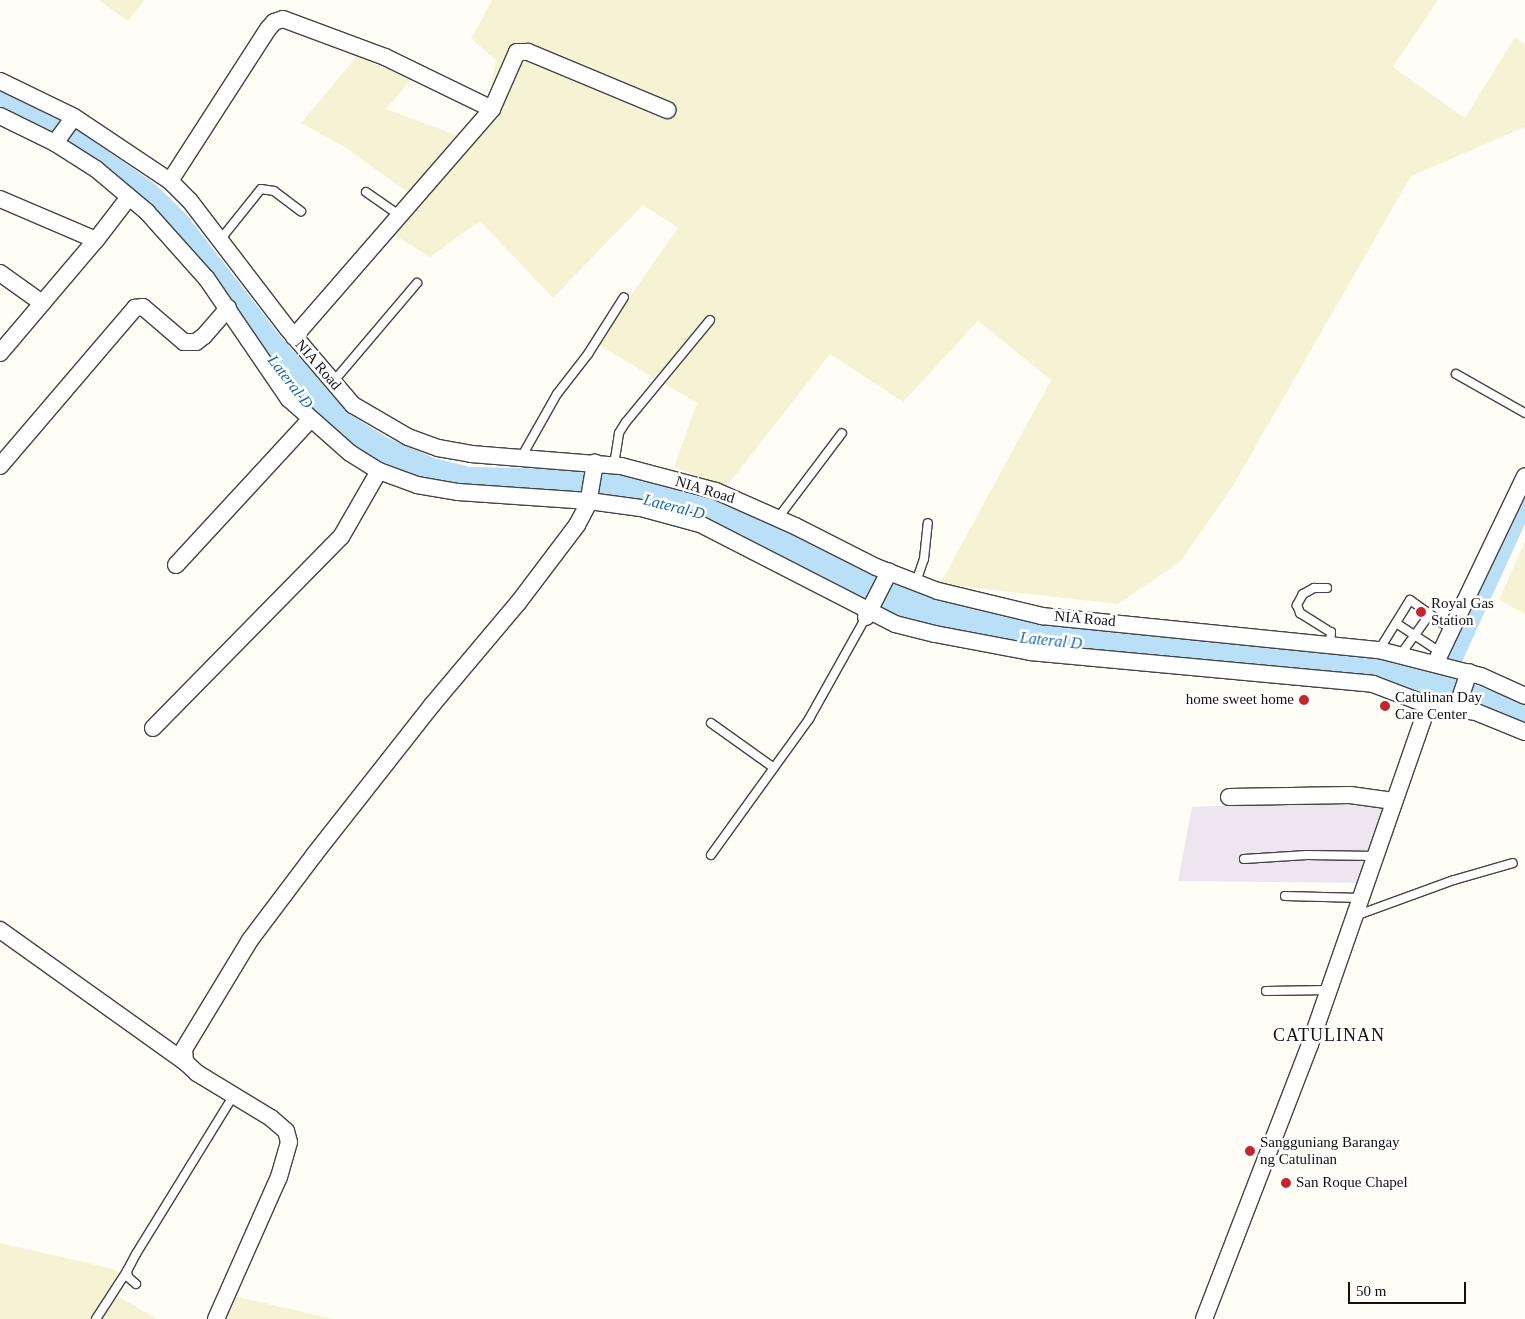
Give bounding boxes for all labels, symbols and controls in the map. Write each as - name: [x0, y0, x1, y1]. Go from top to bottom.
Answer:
- street label: NIA Road: [291, 336, 345, 394]
- water label: Lateral D: [263, 351, 317, 413]
- street label: NIA Road: [673, 472, 737, 508]
- water label: Lateral D: [641, 490, 707, 524]
- place label: Royal Gas Station: [1431, 594, 1494, 629]
- marker: Royal Gas Station: [1415, 606, 1427, 618]
- street label: NIA Road: [1053, 607, 1117, 631]
- water label: Lateral D: [1019, 628, 1083, 654]
- place label: Catulinan Day Care Center: [1395, 688, 1482, 723]
- place label: home sweet home: [1186, 691, 1294, 709]
- marker: home sweet home: [1298, 694, 1310, 706]
- marker: Catulinan Day Care Center: [1379, 700, 1391, 712]
- district label: CATULINAN: [1272, 1024, 1386, 1046]
- place label: Sangguniang Barangay ng Catulinan: [1260, 1133, 1400, 1168]
- marker: Sangguniang Barangay ng Catulinan: [1244, 1145, 1256, 1157]
- place label: San Roque Chapel: [1296, 1174, 1408, 1192]
- marker: San Roque Chapel: [1280, 1177, 1292, 1189]
- scale bar: [1350, 1272, 1468, 1304]
- text: 50 m: [1356, 1283, 1386, 1299]

